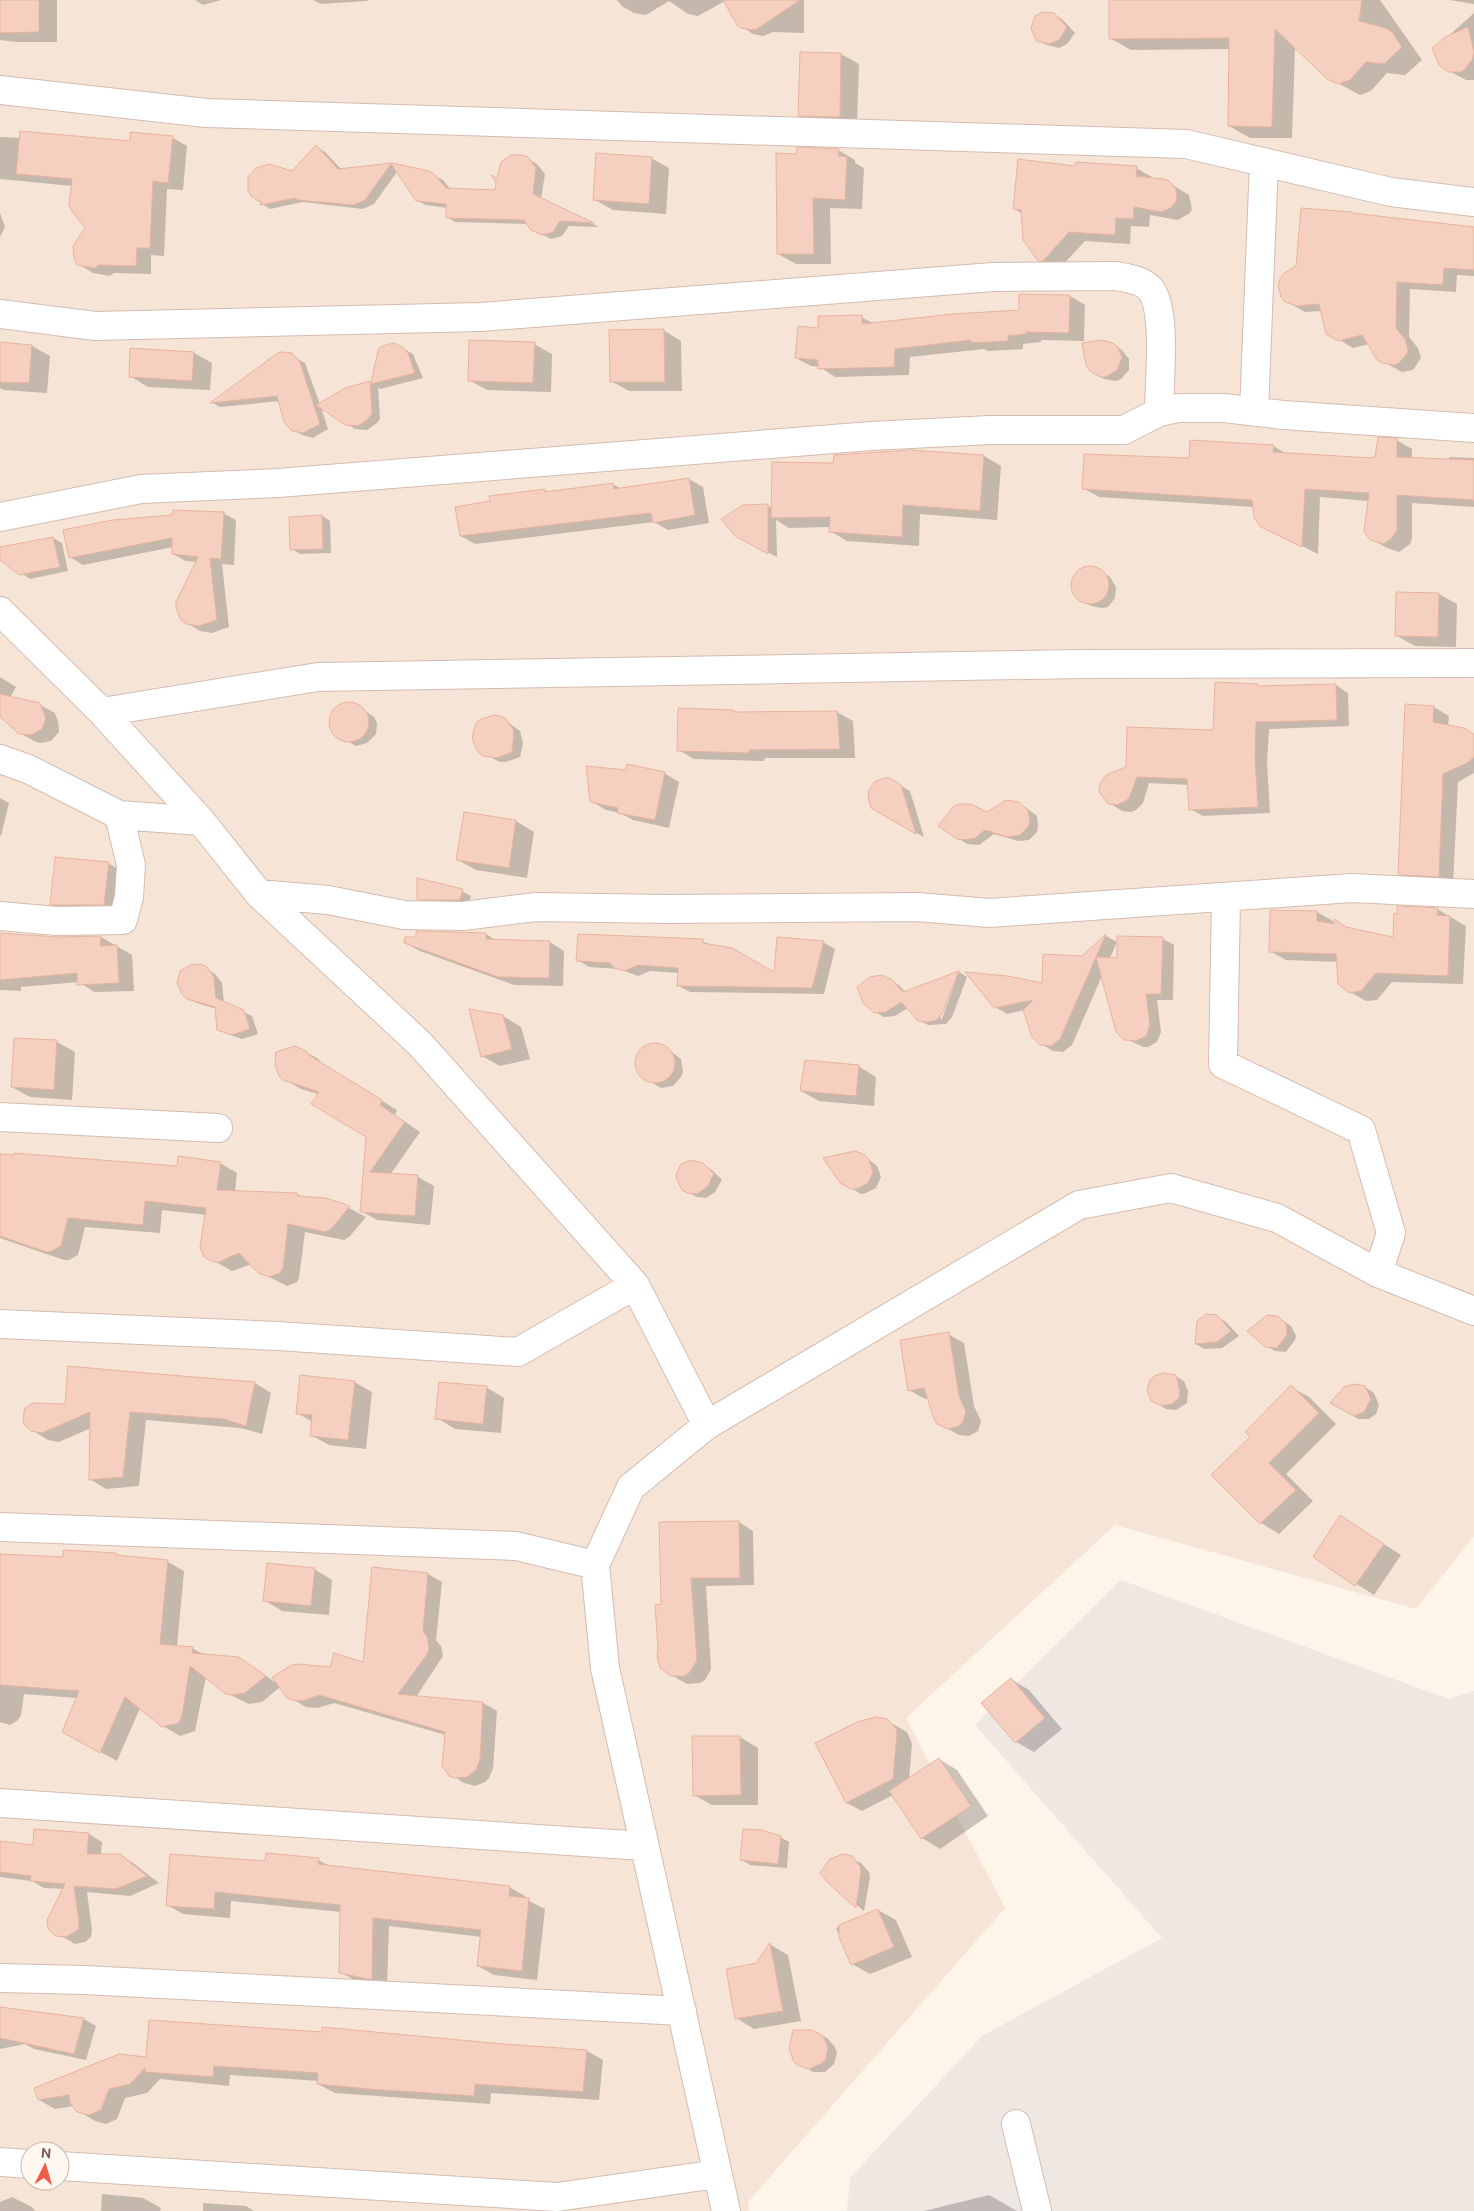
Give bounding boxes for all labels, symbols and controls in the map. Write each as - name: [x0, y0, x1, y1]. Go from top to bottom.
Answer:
- north arrow: [20, 2141, 70, 2191]
- text: N: [40, 2145, 52, 2161]

